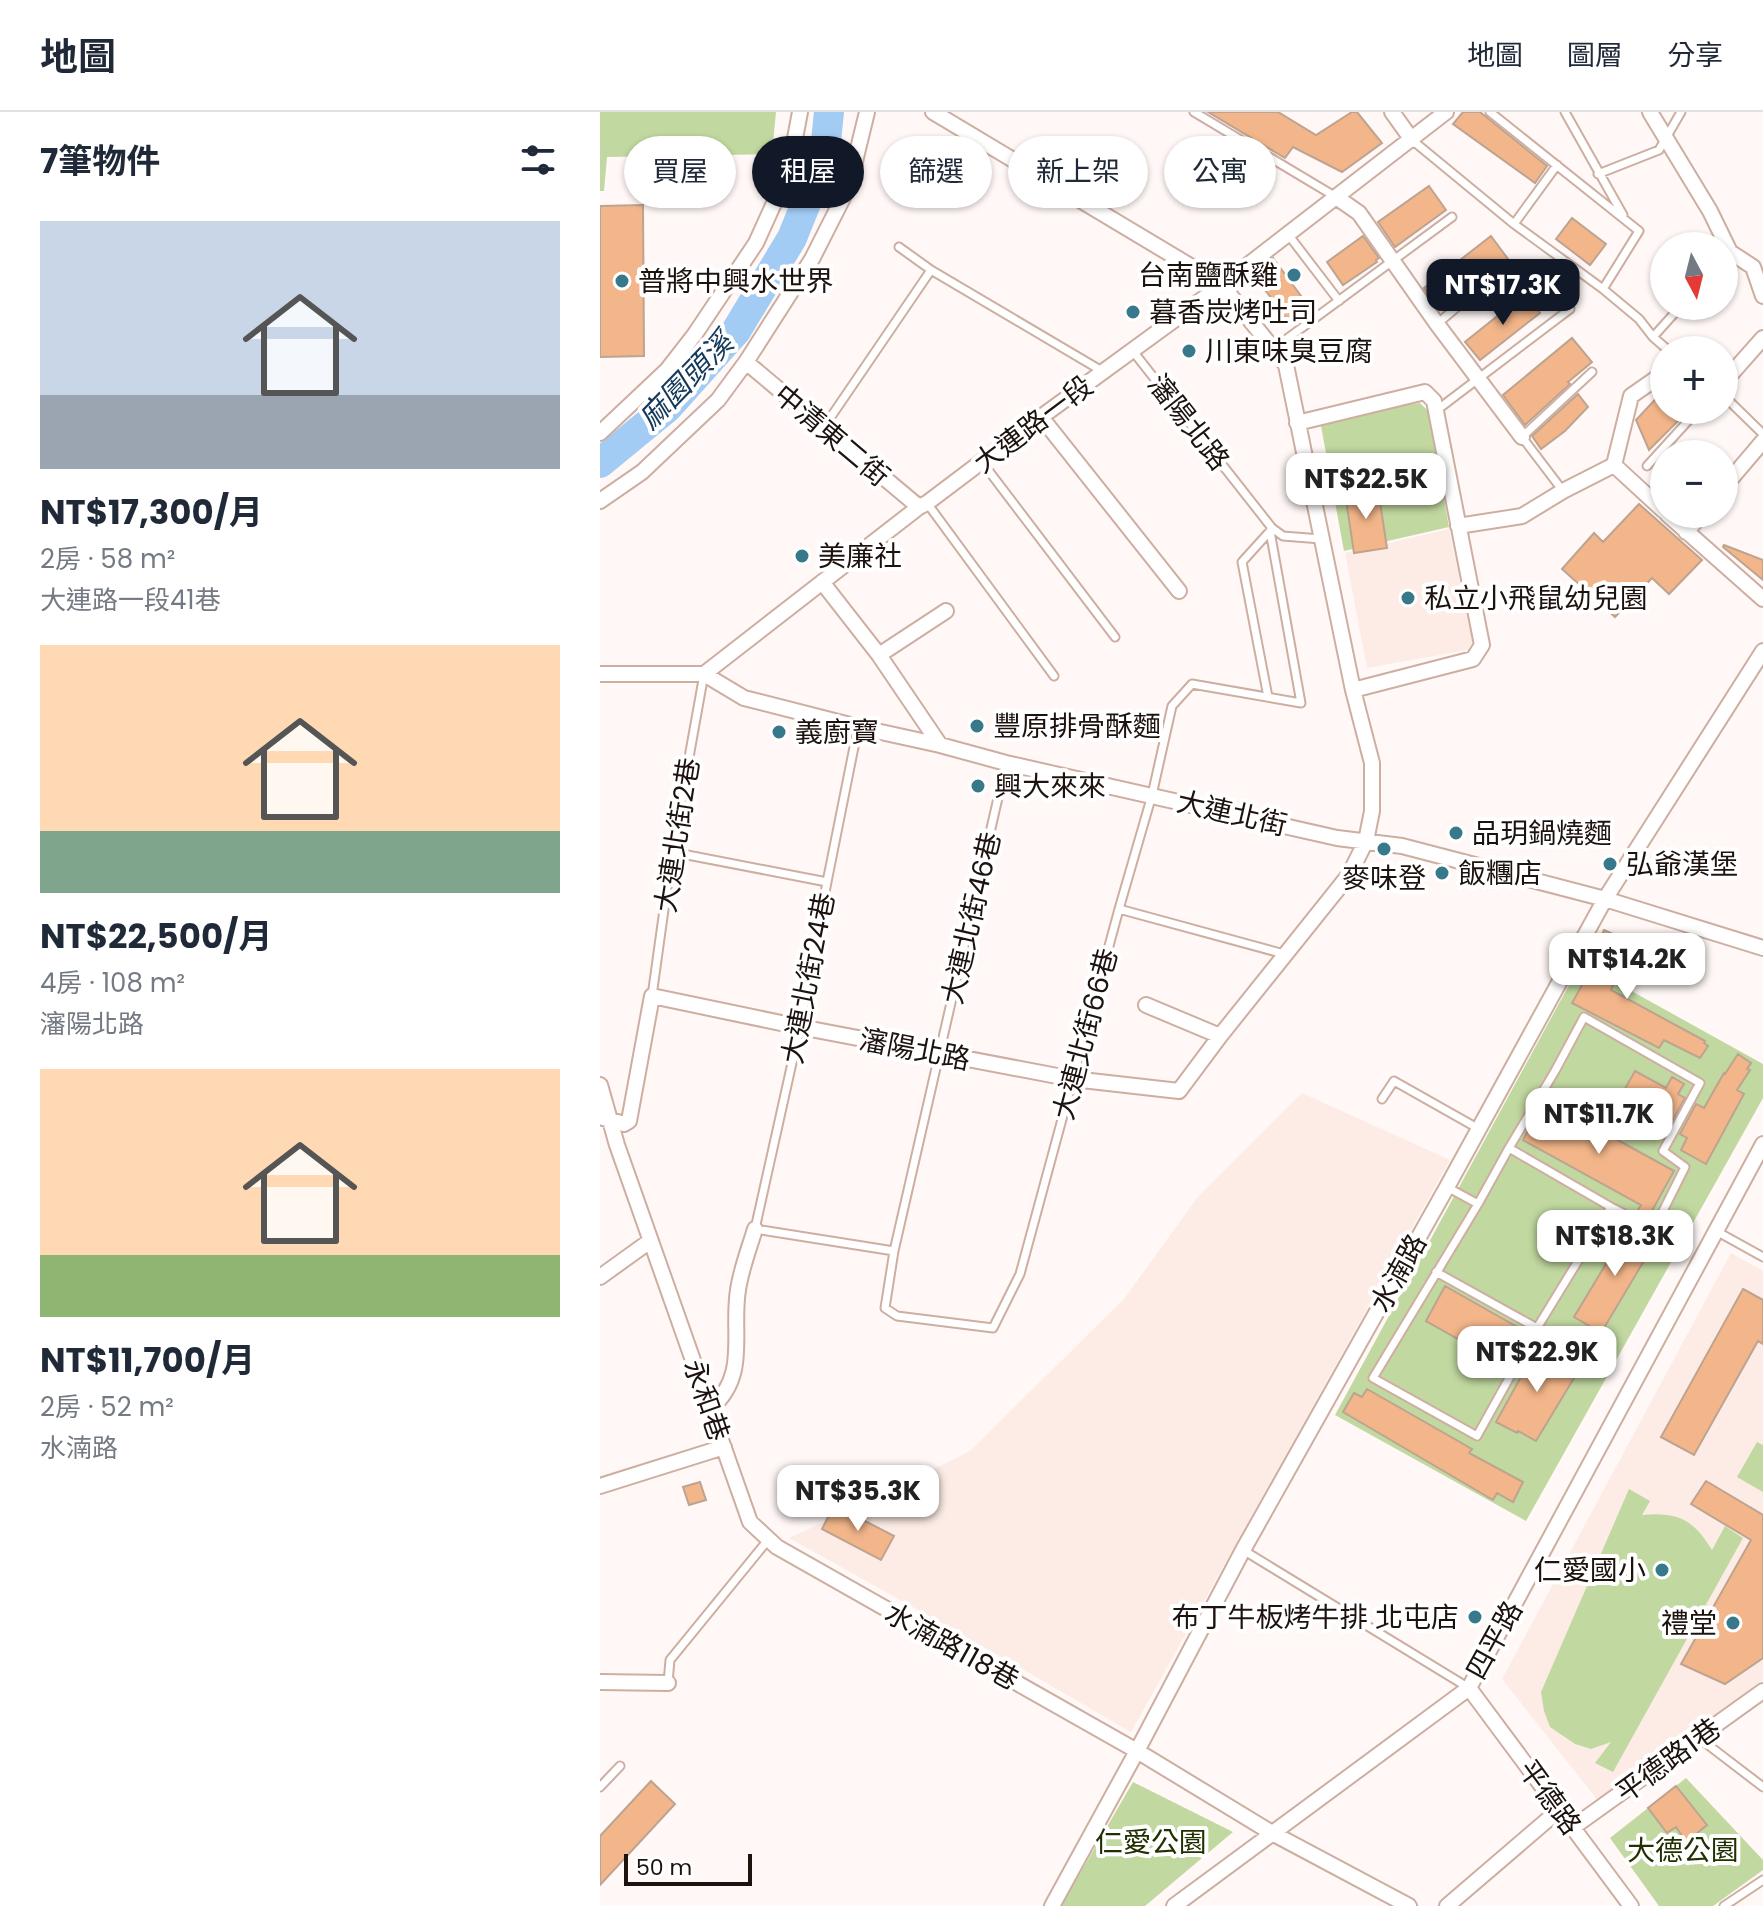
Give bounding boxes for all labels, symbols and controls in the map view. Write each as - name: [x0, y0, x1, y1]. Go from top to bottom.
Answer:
- text: 地圖: [40, 30, 116, 83]
- text: 地圖: [1467, 36, 1523, 75]
- text: 圖層: [1567, 36, 1623, 75]
- text: 分享: [1667, 36, 1723, 75]
- chip: 買屋: [624, 136, 736, 208]
- chip: 租屋: [752, 136, 864, 208]
- chip: 篩選: [880, 136, 992, 208]
- chip: 新上架: [1008, 136, 1148, 208]
- chip: 公寓: [1164, 136, 1276, 208]
- text: 7筆物件: [40, 137, 160, 185]
- icon: filters: [516, 138, 560, 182]
- north arrow: [1650, 232, 1738, 320]
- map controls: [1650, 232, 1738, 528]
- place label: 台南鹽酥雞: [1138, 256, 1278, 295]
- pin: NT$17.3K: [1420, 259, 1586, 327]
- place label: 普將中興水世界: [638, 262, 834, 301]
- marker: 台南鹽酥雞: [1285, 266, 1303, 284]
- text: NT$17.3K: [1445, 267, 1561, 303]
- marker: 普將中興水世界: [613, 272, 631, 290]
- icon: home: [228, 273, 372, 417]
- place label: 暮香炭烤吐司: [1149, 293, 1317, 332]
- marker: 暮香炭烤吐司: [1124, 303, 1142, 321]
- water label: 麻園頭溪: [628, 320, 746, 439]
- place label: 川東味臭豆腐: [1205, 332, 1373, 371]
- button: +: [1650, 336, 1738, 424]
- marker: 川東味臭豆腐: [1180, 342, 1198, 360]
- street label: 瀋陽北路: [1139, 366, 1238, 478]
- street label: 大連路一段: [966, 367, 1101, 482]
- street label: 中清東二街: [766, 375, 898, 495]
- button: −: [1650, 440, 1738, 528]
- pin: NT$22.5K: [1283, 453, 1449, 521]
- text: NT$22.5K: [1304, 461, 1428, 497]
- text: NT$17,300/月: [40, 488, 263, 536]
- place label: 美廉社: [818, 537, 902, 576]
- text: 2房 · 58 m²: [40, 541, 175, 577]
- marker: 美廉社: [793, 547, 811, 565]
- place label: 私立小飛鼠幼兒園: [1424, 579, 1648, 618]
- text: 大連路一段41巷: [40, 582, 221, 618]
- marker: 私立小飛鼠幼兒園: [1399, 589, 1417, 607]
- icon: home: [228, 697, 372, 841]
- place label: 豐原排骨酥麵: [993, 707, 1161, 746]
- place label: 義廚寶: [795, 713, 879, 752]
- marker: 豐原排骨酥麵: [968, 717, 986, 735]
- marker: 義廚寶: [770, 723, 788, 741]
- street label: 大連北街2巷: [646, 755, 709, 915]
- place label: 興大來來: [994, 767, 1106, 806]
- marker: 興大來來: [969, 777, 987, 795]
- street label: 大連北街: [1173, 782, 1291, 845]
- place label: 品玥鍋燒麵: [1472, 814, 1612, 853]
- marker: 品玥鍋燒麵: [1447, 824, 1465, 842]
- street label: 大連北街46巷: [933, 828, 1010, 1008]
- marker: 麥味登: [1375, 840, 1393, 858]
- place label: 弘爺漢堡: [1626, 845, 1738, 884]
- place label: 飯糰店: [1458, 854, 1542, 893]
- marker: 弘爺漢堡: [1601, 855, 1619, 873]
- place label: 麥味登: [1342, 859, 1426, 898]
- marker: 飯糰店: [1433, 864, 1451, 882]
- street label: 大連北街24巷: [773, 889, 844, 1067]
- text: NT$22,500/月: [40, 912, 272, 960]
- pin: NT$14.2K: [1544, 933, 1710, 1001]
- text: NT$14.2K: [1567, 941, 1687, 977]
- street label: 大連北街66巷: [1044, 944, 1127, 1124]
- text: 4房 · 108 m²: [40, 965, 185, 1001]
- text: 瀋陽北路: [40, 1006, 144, 1042]
- street label: 瀋陽北路: [856, 1020, 974, 1079]
- pin: NT$11.7K: [1516, 1088, 1682, 1156]
- text: NT$11.7K: [1544, 1096, 1654, 1132]
- icon: home: [228, 1121, 372, 1265]
- pin: NT$18.3K: [1532, 1210, 1698, 1278]
- text: NT$18.3K: [1555, 1218, 1675, 1254]
- street label: 水湳路: [1361, 1227, 1436, 1319]
- pin: NT$22.9K: [1454, 1326, 1620, 1394]
- text: NT$22.9K: [1475, 1334, 1599, 1370]
- text: NT$11,700/月: [40, 1336, 255, 1384]
- street label: 永和巷: [674, 1354, 739, 1446]
- text: 2房 · 52 m²: [40, 1389, 174, 1425]
- text: 水湳路: [40, 1430, 118, 1466]
- pin: NT$35.3K: [775, 1465, 941, 1533]
- text: NT$35.3K: [795, 1473, 921, 1509]
- place label: 仁愛國小: [1534, 1551, 1646, 1590]
- marker: 仁愛國小: [1653, 1561, 1671, 1579]
- street label: 水湳路118巷: [878, 1594, 1026, 1699]
- street label: 四平路: [1457, 1594, 1532, 1686]
- place label: 布丁牛板烤牛排 北屯店: [1172, 1598, 1459, 1637]
- place label: 禮堂: [1661, 1604, 1717, 1643]
- marker: 布丁牛板烤牛排 北屯店: [1466, 1608, 1484, 1626]
- marker: 禮堂: [1724, 1614, 1742, 1632]
- street label: 平德路1巷: [1608, 1709, 1729, 1812]
- street label: 平德路: [1509, 1752, 1590, 1843]
- park label: 仁愛公園: [1095, 1823, 1207, 1862]
- park label: 大德公園: [1627, 1831, 1739, 1870]
- scale bar: [624, 1850, 752, 1886]
- text: 50 m: [636, 1852, 692, 1883]

